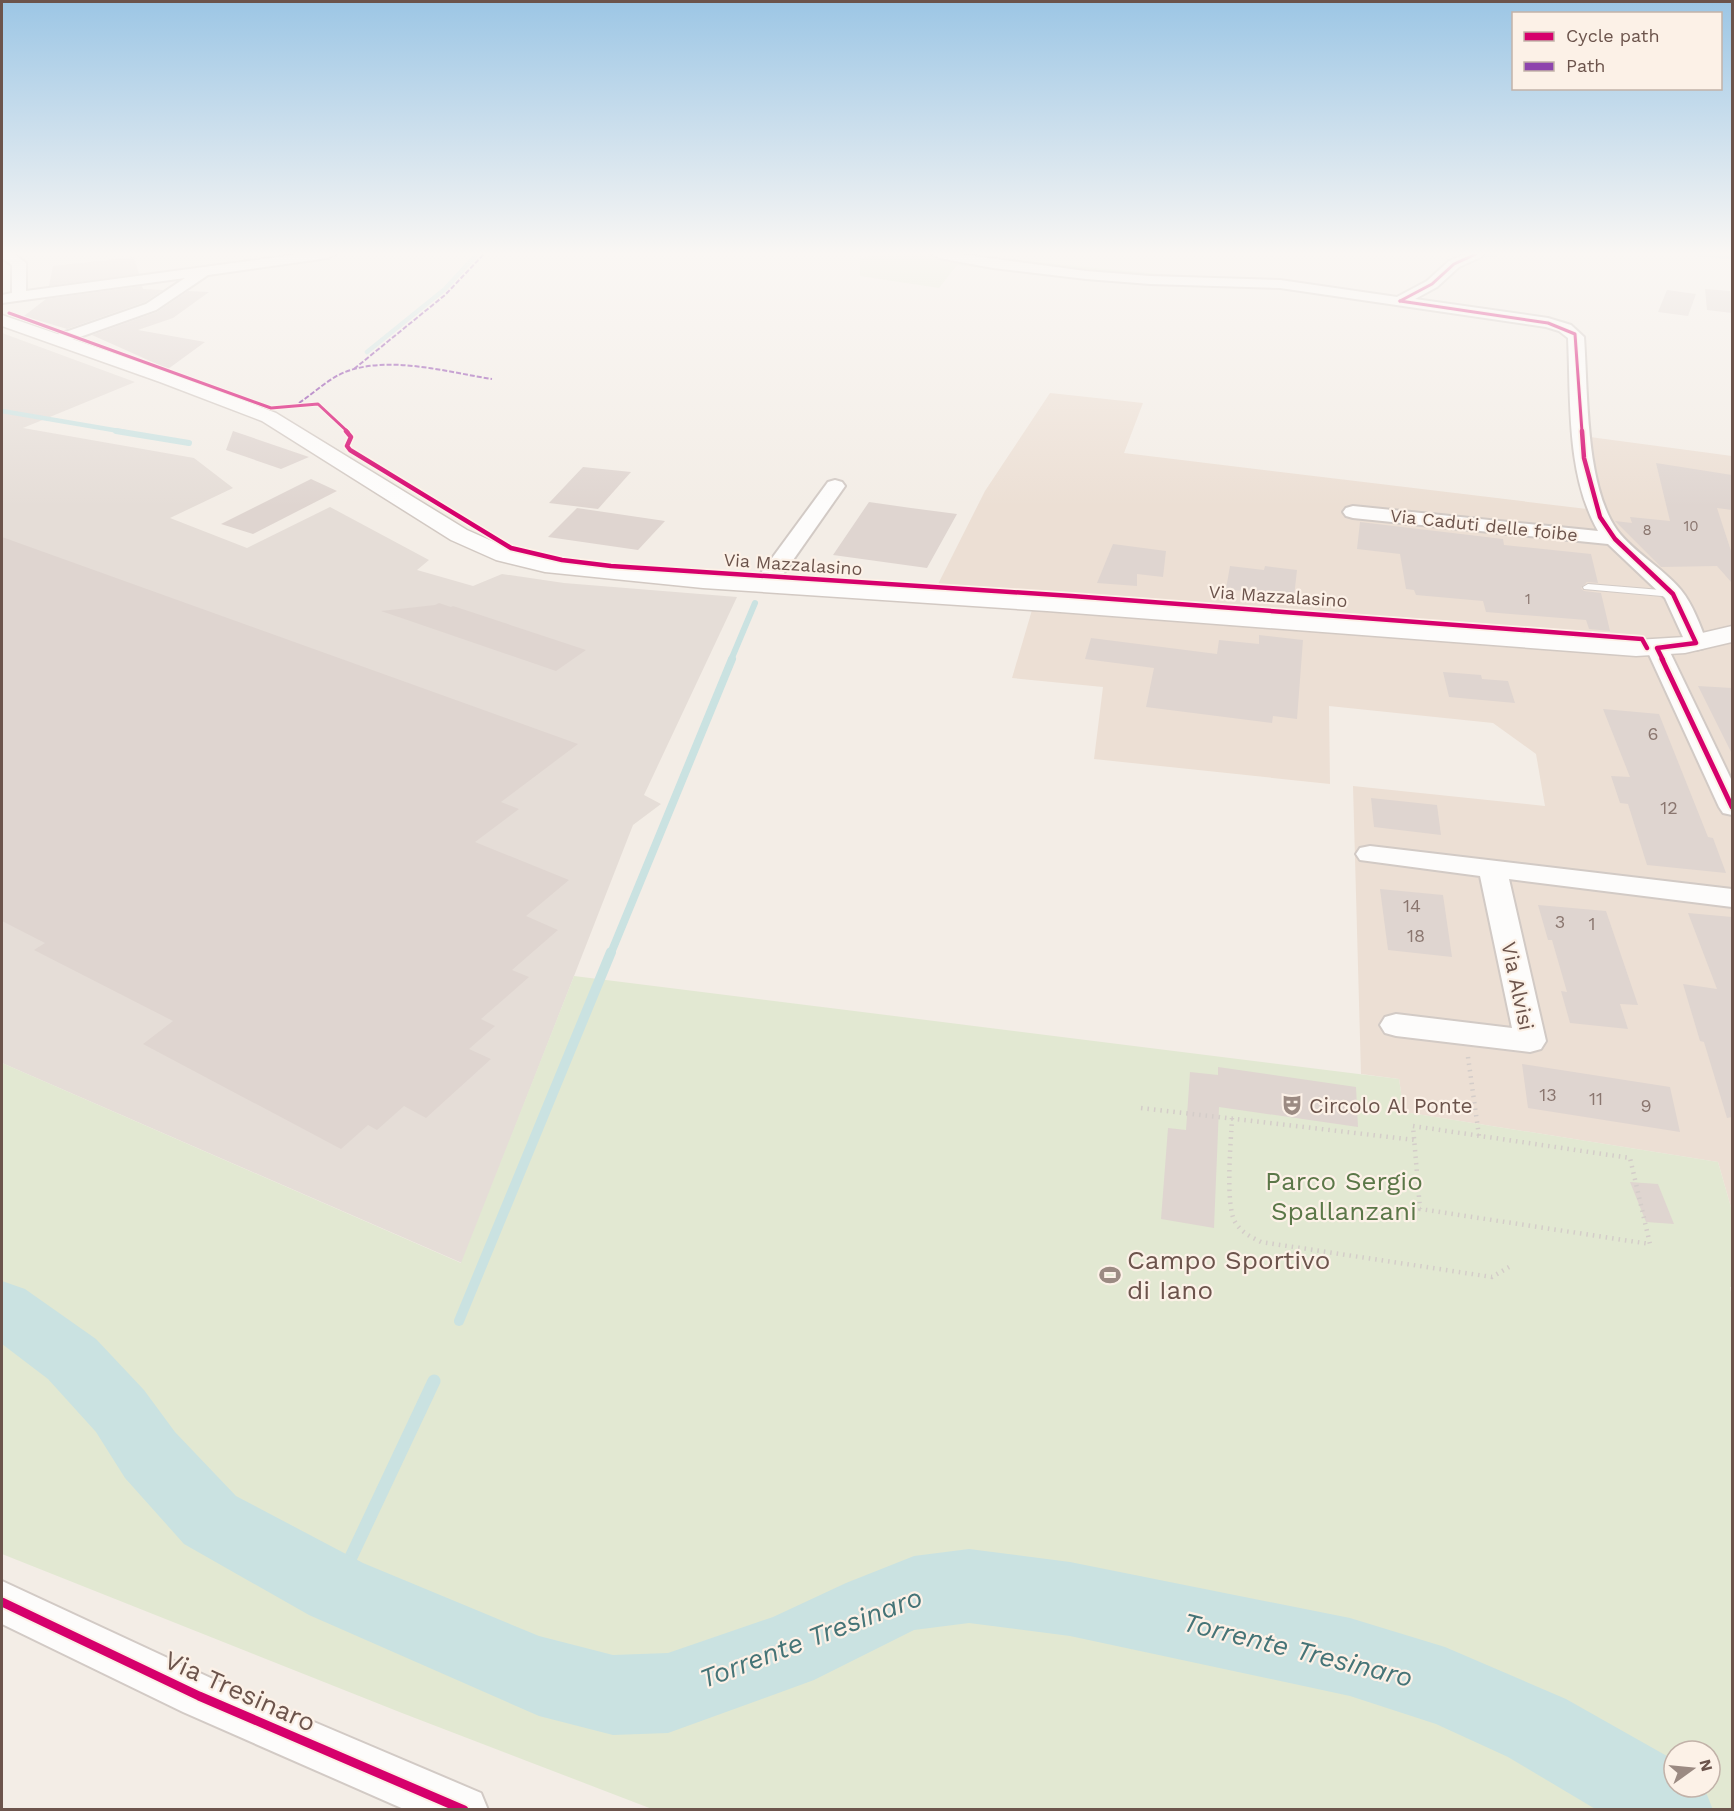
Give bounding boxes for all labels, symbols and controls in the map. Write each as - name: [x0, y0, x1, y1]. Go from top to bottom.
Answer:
- legend: [1512, 12, 1722, 90]
- text: Cycle path: [1566, 25, 1660, 46]
- text: Path: [1566, 55, 1606, 76]
- street label: Via Caduti delle foibe: [1389, 505, 1579, 545]
- house number: 10: [1683, 517, 1699, 535]
- house number: 8: [1642, 521, 1652, 539]
- street label: Via Mazzalasino: [723, 549, 863, 579]
- street label: Via Mazzalasino: [1208, 581, 1348, 611]
- house number: 1: [1525, 590, 1531, 608]
- house number: 6: [1648, 723, 1658, 744]
- house number: 12: [1660, 797, 1678, 818]
- house number: 14: [1403, 895, 1421, 916]
- house number: 3: [1555, 911, 1565, 932]
- house number: 1: [1588, 913, 1596, 934]
- house number: 18: [1407, 925, 1425, 946]
- street label: Via Alvisi: [1496, 939, 1540, 1033]
- house number: 13: [1539, 1084, 1557, 1105]
- house number: 11: [1589, 1088, 1603, 1109]
- theatre icon: Circolo Al Ponte: [1280, 1093, 1304, 1117]
- place label: Circolo Al Ponte: [1309, 1093, 1473, 1118]
- house number: 9: [1640, 1095, 1652, 1116]
- park label: Parco Sergio Spallanzani: [1265, 1166, 1423, 1226]
- place label: Campo Sportivo di Iano: [1127, 1245, 1330, 1305]
- sports icon: Campo Sportivo di Iano: [1098, 1263, 1122, 1287]
- water label: Torrente Tresinaro: [695, 1581, 927, 1695]
- water label: Torrente Tresinaro: [1180, 1606, 1416, 1694]
- street label: Via Tresinaro: [160, 1644, 320, 1738]
- north arrow: [1662, 1739, 1722, 1799]
- text: N: [1695, 1757, 1717, 1773]

